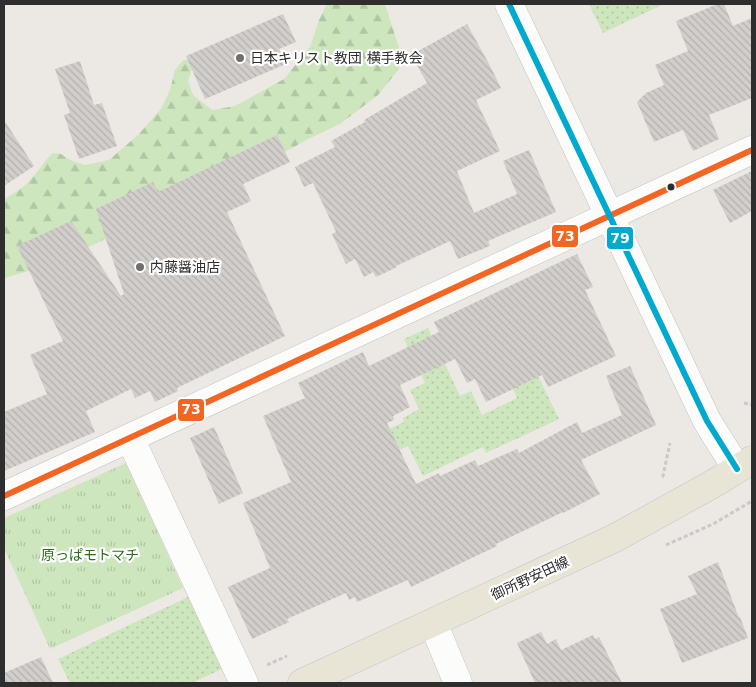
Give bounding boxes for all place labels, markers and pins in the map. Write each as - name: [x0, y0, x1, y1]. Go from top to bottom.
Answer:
- place label: 日本キリスト教団 横手教会: [250, 50, 422, 66]
- marker: 日本キリスト教団 横手教会: [234, 52, 246, 64]
- unlabelled marker: [666, 182, 676, 192]
- place label: 内藤醤油店: [150, 259, 220, 275]
- marker: 内藤醤油店: [134, 261, 146, 273]

